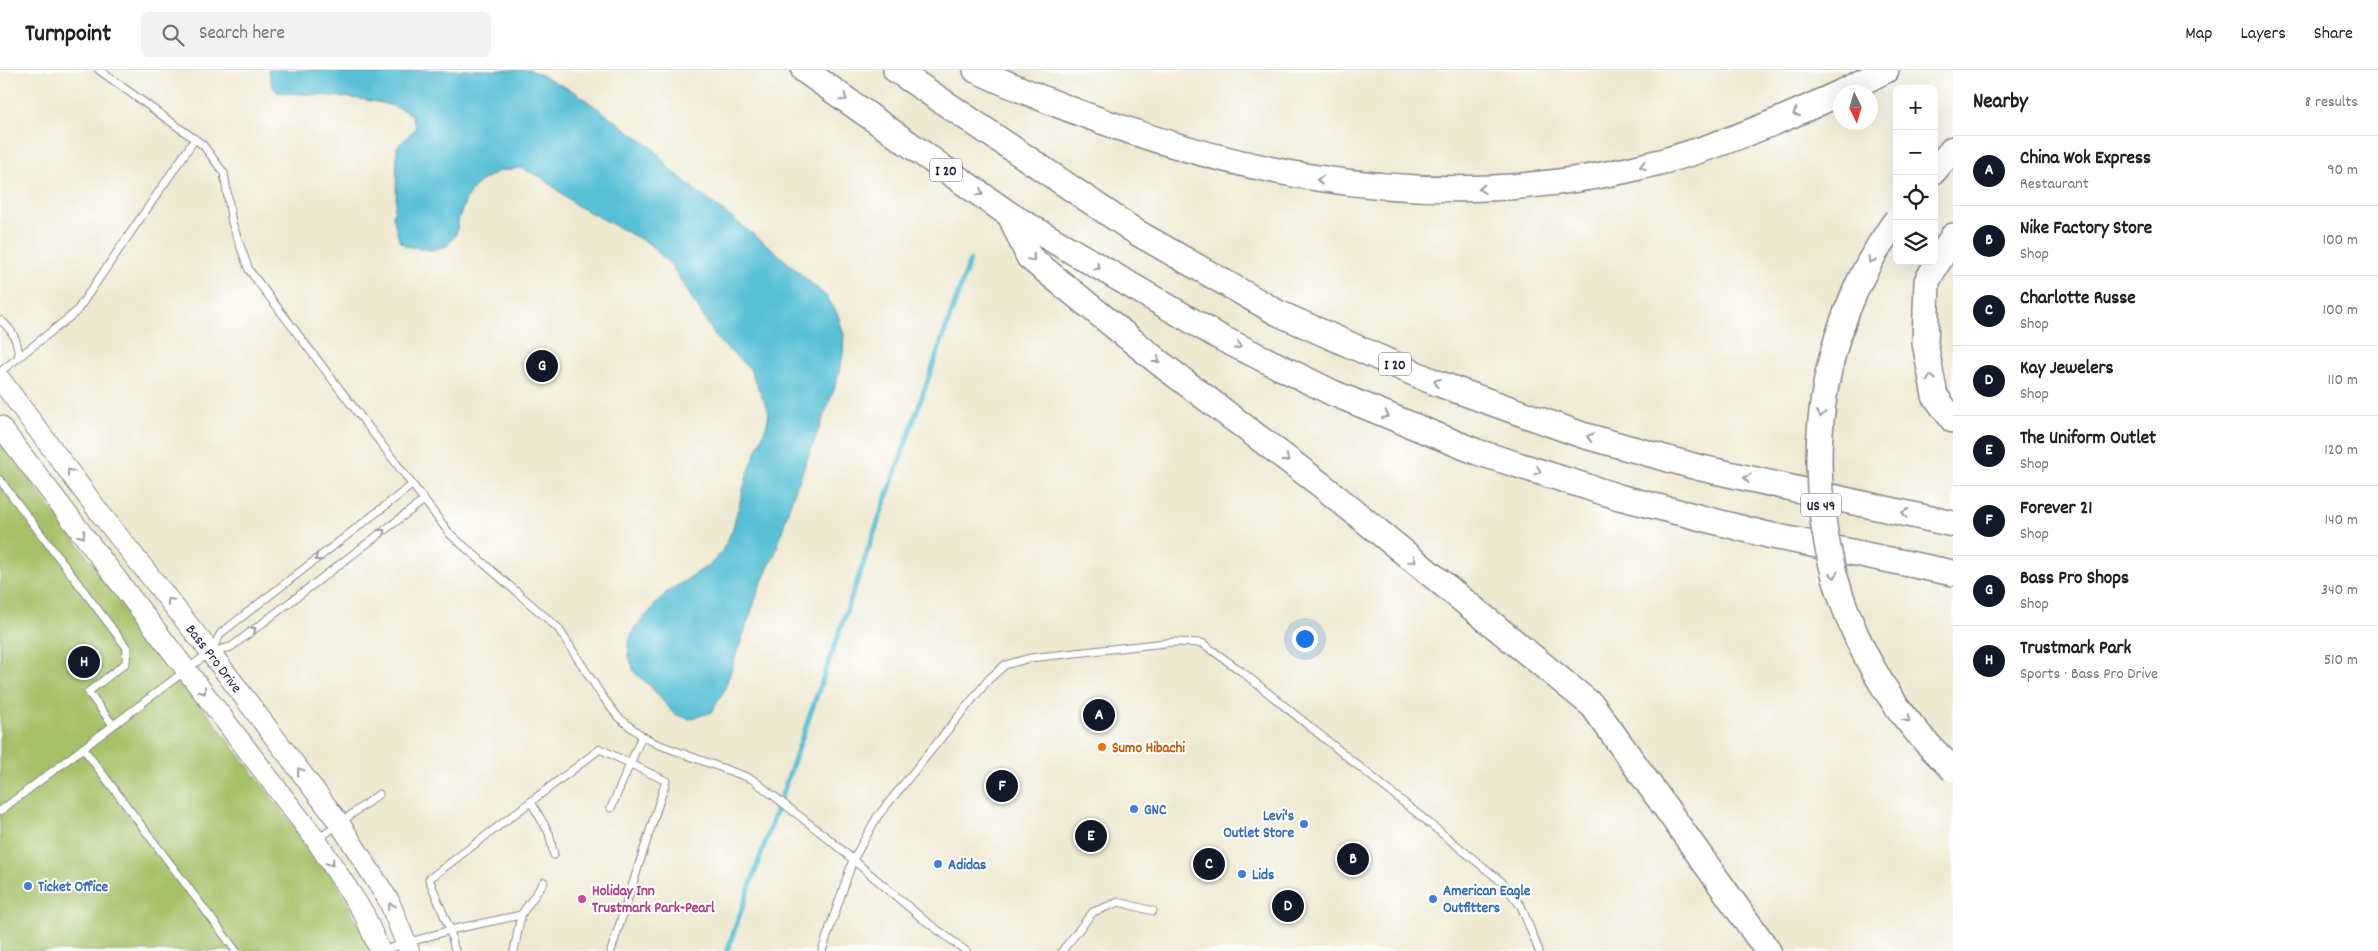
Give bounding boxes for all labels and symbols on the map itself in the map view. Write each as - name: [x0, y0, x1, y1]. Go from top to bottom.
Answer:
- north arrow: [1833, 85, 1878, 130]
- one-way arrow: [838, 92, 848, 101]
- one-way arrow: [1792, 107, 1801, 118]
- road number: I 20: [930, 158, 962, 182]
- one-way arrow: [1638, 160, 1647, 171]
- one-way arrow: [1316, 175, 1324, 185]
- one-way arrow: [1478, 184, 1486, 194]
- one-way arrow: [974, 188, 983, 196]
- one-way arrow: [1026, 252, 1035, 261]
- one-way arrow: [1867, 255, 1877, 264]
- one-way arrow: [1091, 260, 1100, 270]
- one-way arrow: [1233, 340, 1242, 350]
- pin: G: [526, 347, 558, 385]
- road number: I 20: [1379, 352, 1411, 376]
- one-way arrow: [1151, 355, 1160, 363]
- one-way arrow: [1927, 374, 1937, 382]
- one-way arrow: [1433, 378, 1441, 388]
- one-way arrow: [1381, 408, 1390, 419]
- one-way arrow: [1816, 410, 1827, 418]
- one-way arrow: [1586, 432, 1594, 442]
- one-way arrow: [1280, 453, 1289, 461]
- one-way arrow: [1533, 466, 1542, 476]
- one-way arrow: [67, 468, 76, 478]
- one-way arrow: [1742, 473, 1751, 484]
- road number: US 49: [1801, 494, 1841, 516]
- one-way arrow: [1901, 509, 1910, 519]
- one-way arrow: [76, 529, 84, 538]
- one-way arrow: [376, 529, 386, 538]
- one-way arrow: [315, 553, 324, 561]
- one-way arrow: [1407, 555, 1416, 563]
- one-way arrow: [1828, 570, 1838, 578]
- one-way arrow: [166, 597, 175, 606]
- street label: Bass Pro Drive: [179, 620, 247, 699]
- your location: [1292, 626, 1318, 652]
- one-way arrow: [247, 628, 256, 636]
- pin: H: [68, 643, 100, 681]
- one-way arrow: [197, 685, 206, 695]
- pin: A: [1083, 696, 1115, 734]
- one-way arrow: [1901, 713, 1910, 722]
- place label: Sumo Hibachi: [1112, 738, 1185, 760]
- marker: Sumo Hibachi: [1096, 741, 1108, 753]
- one-way arrow: [297, 767, 306, 777]
- pin: F: [986, 767, 1018, 805]
- place label: GNC: [1144, 800, 1167, 822]
- marker: GNC: [1128, 803, 1140, 815]
- place label: Levi's Outlet Store: [1223, 806, 1294, 845]
- pin: E: [1075, 817, 1107, 855]
- marker: Levi's Outlet Store: [1298, 818, 1310, 830]
- pin: B: [1337, 840, 1369, 878]
- pin: C: [1193, 845, 1225, 883]
- place label: Adidas: [948, 855, 986, 877]
- one-way arrow: [325, 858, 335, 867]
- marker: Adidas: [932, 858, 944, 870]
- place label: Lids: [1252, 865, 1274, 887]
- marker: Lids: [1236, 868, 1248, 880]
- place label: Ticket Office: [38, 877, 109, 899]
- marker: Ticket Office: [22, 880, 34, 892]
- place label: Holiday Inn Trustmark Park-Pearl: [592, 881, 715, 920]
- place label: American Eagle Outfitters: [1443, 881, 1531, 920]
- pin: D: [1272, 887, 1304, 925]
- marker: Holiday Inn Trustmark Park-Pearl: [576, 893, 588, 905]
- marker: American Eagle Outfitters: [1427, 893, 1439, 905]
- one-way arrow: [387, 902, 397, 911]

